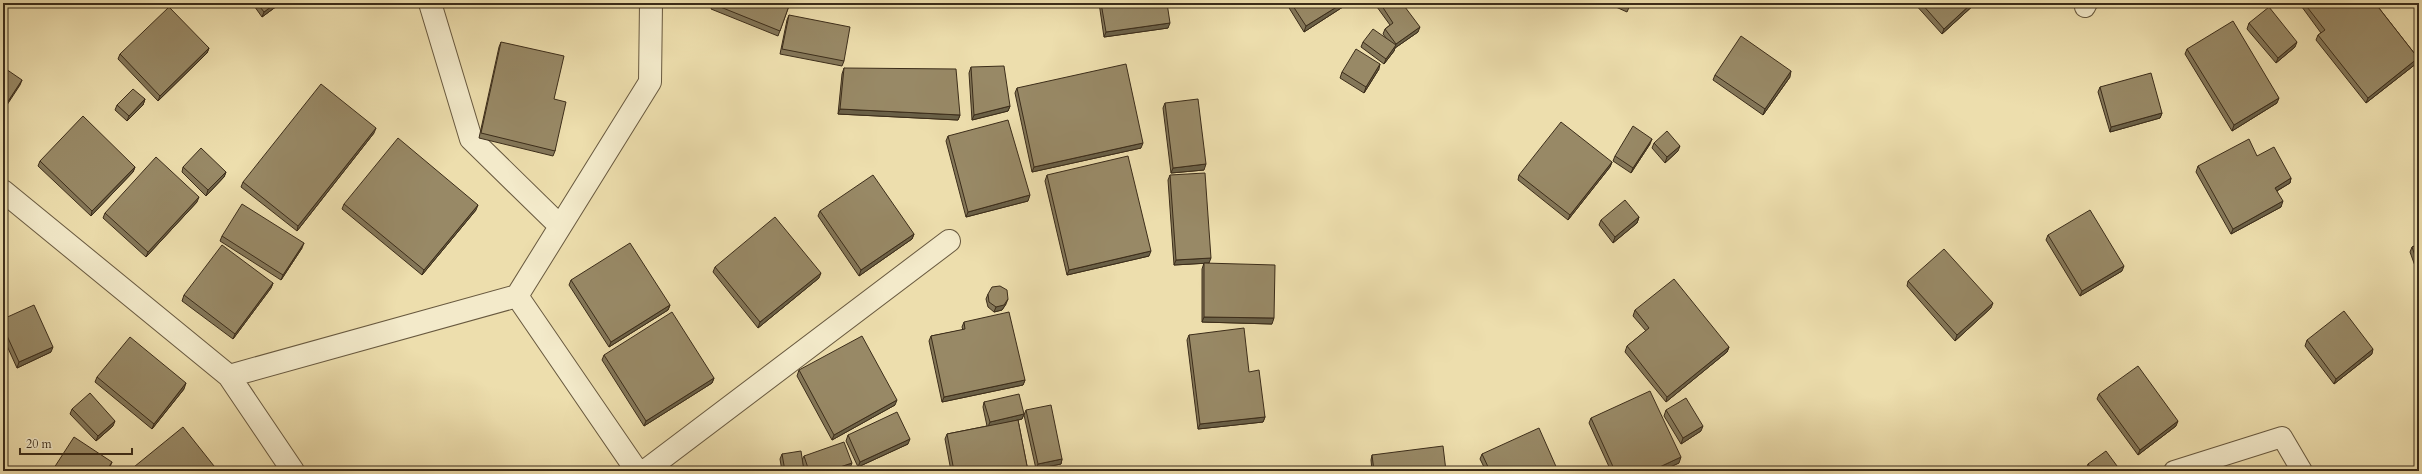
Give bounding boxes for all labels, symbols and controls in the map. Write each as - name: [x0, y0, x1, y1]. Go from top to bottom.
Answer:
- scale bar: [20, 430, 132, 456]
- text: 20 m: [26, 436, 53, 452]

